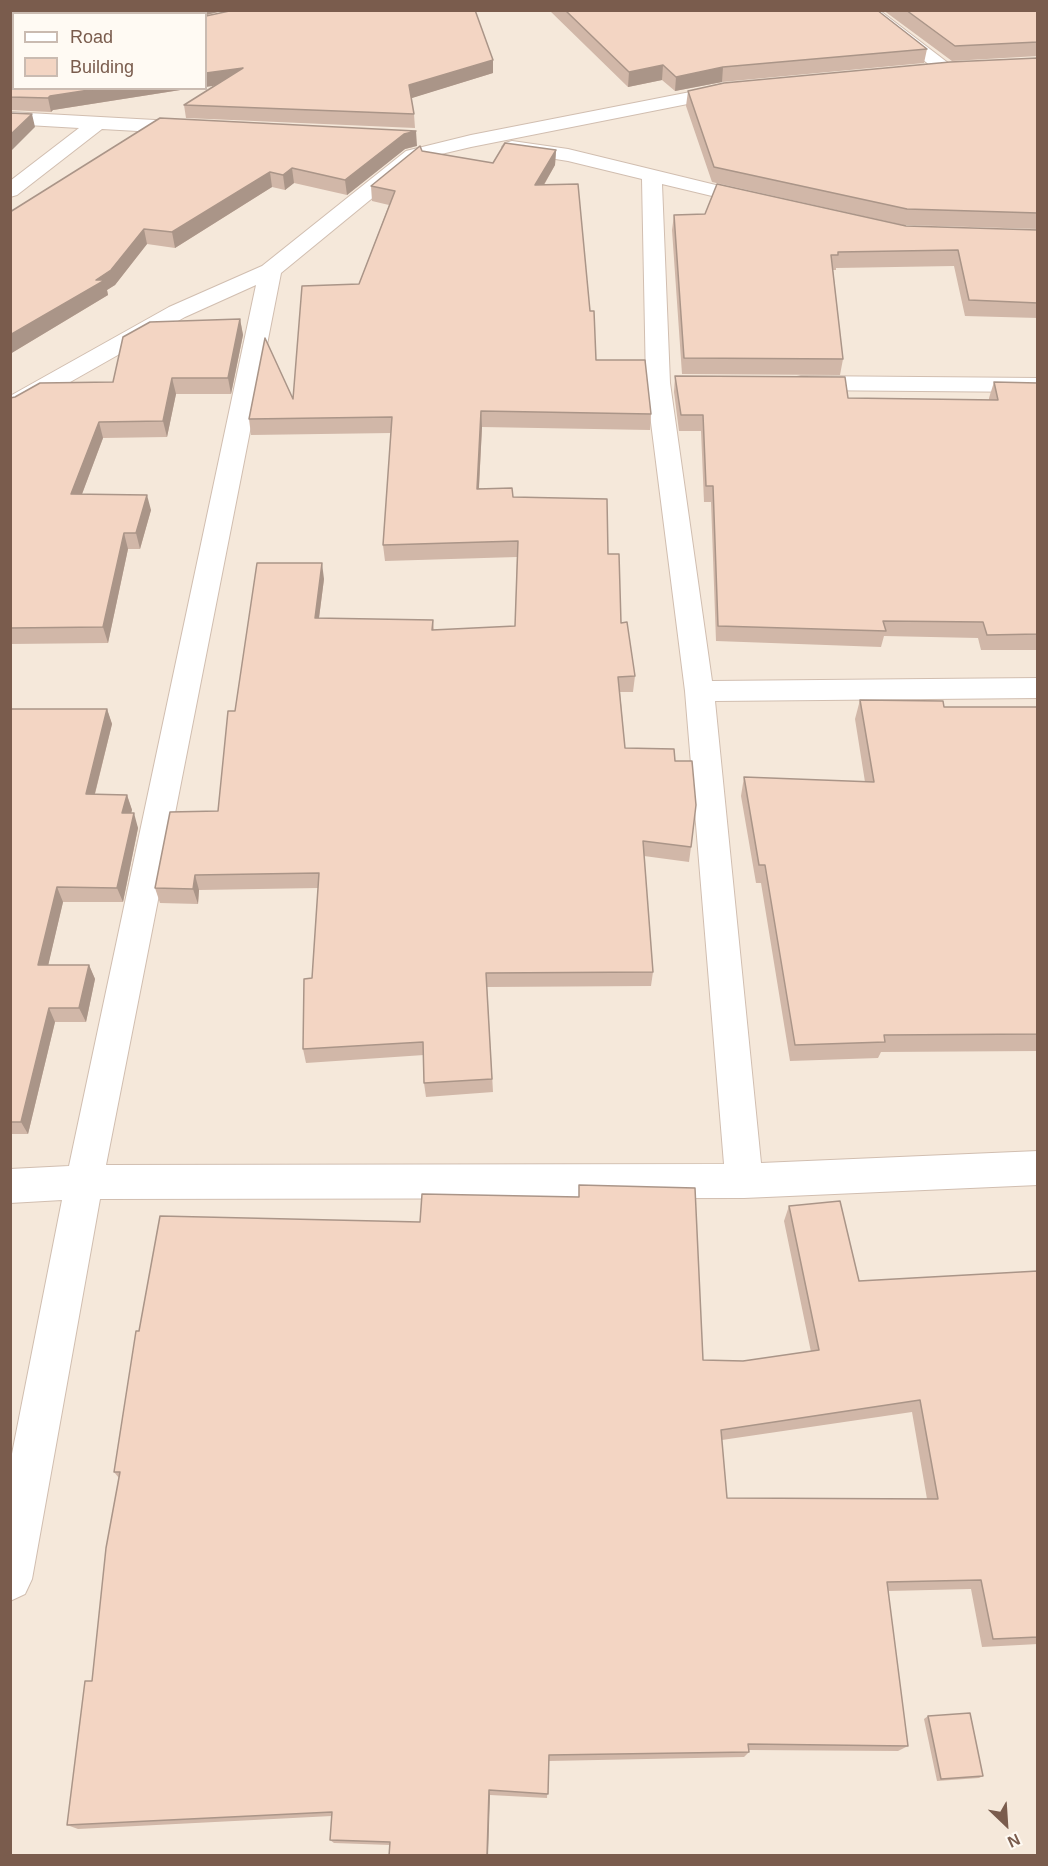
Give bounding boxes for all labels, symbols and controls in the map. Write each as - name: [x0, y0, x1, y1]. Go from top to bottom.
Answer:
- legend: [12, 12, 207, 90]
- text: Road: [70, 27, 113, 47]
- text: Building: [70, 57, 134, 77]
- north arrow: [976, 1794, 1036, 1854]
- text: N: [1005, 1831, 1023, 1851]

